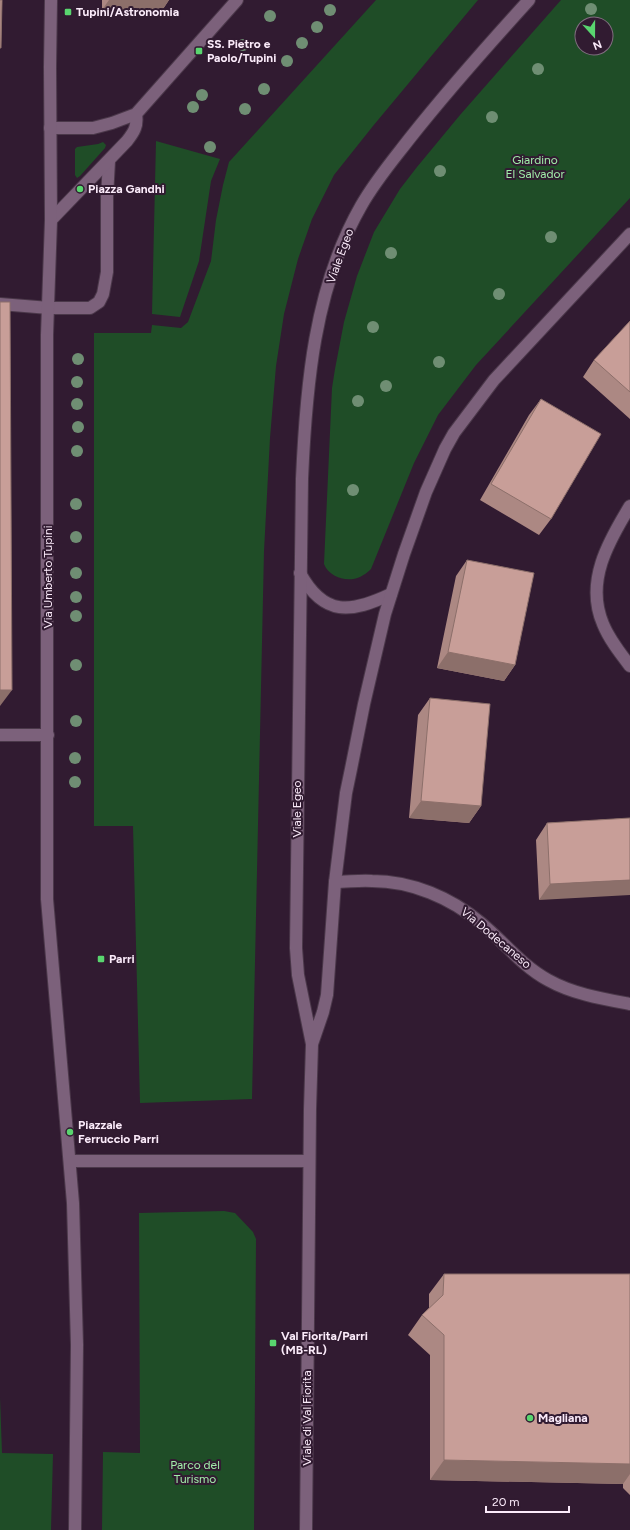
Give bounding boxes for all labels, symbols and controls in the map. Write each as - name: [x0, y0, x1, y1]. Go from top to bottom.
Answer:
- place label: Tupini/Astronomia: [76, 5, 179, 19]
- marker: Tupini/Astronomia: [63, 7, 73, 17]
- north arrow: [574, 16, 614, 56]
- place label: SS. Pietro e Paolo/Tupini: [207, 37, 276, 65]
- text: N: [591, 37, 604, 52]
- marker: SS. Pietro e Paolo/Tupini: [194, 46, 204, 56]
- park label: Giardino El Salvador: [505, 153, 565, 181]
- place label: Piazza Gandhi: [88, 182, 165, 196]
- marker: Piazza Gandhi: [75, 184, 85, 194]
- street label: Viale Egeo: [324, 227, 356, 285]
- street label: Via Umberto Tupini: [41, 525, 55, 629]
- street label: Viale Egeo: [290, 780, 304, 838]
- street label: Via Dodecaneso: [458, 905, 534, 971]
- place label: Parri: [109, 952, 135, 966]
- marker: Parri: [96, 954, 106, 964]
- place label: Piazzale Ferruccio Parri: [78, 1118, 159, 1146]
- marker: Piazzale Ferruccio Parri: [65, 1127, 75, 1137]
- place label: Val Fiorita/Parri (MB-RL): [281, 1329, 368, 1357]
- marker: Val Fiorita/Parri (MB-RL): [268, 1338, 278, 1348]
- street label: Viale di Val Fiorita: [300, 1370, 314, 1466]
- place label: Magliana: [538, 1411, 588, 1425]
- marker: Magliana: [525, 1413, 535, 1423]
- park label: Parco del Turismo: [170, 1458, 220, 1486]
- scale bar: [486, 1488, 569, 1514]
- text: 20 m: [492, 1495, 520, 1509]

